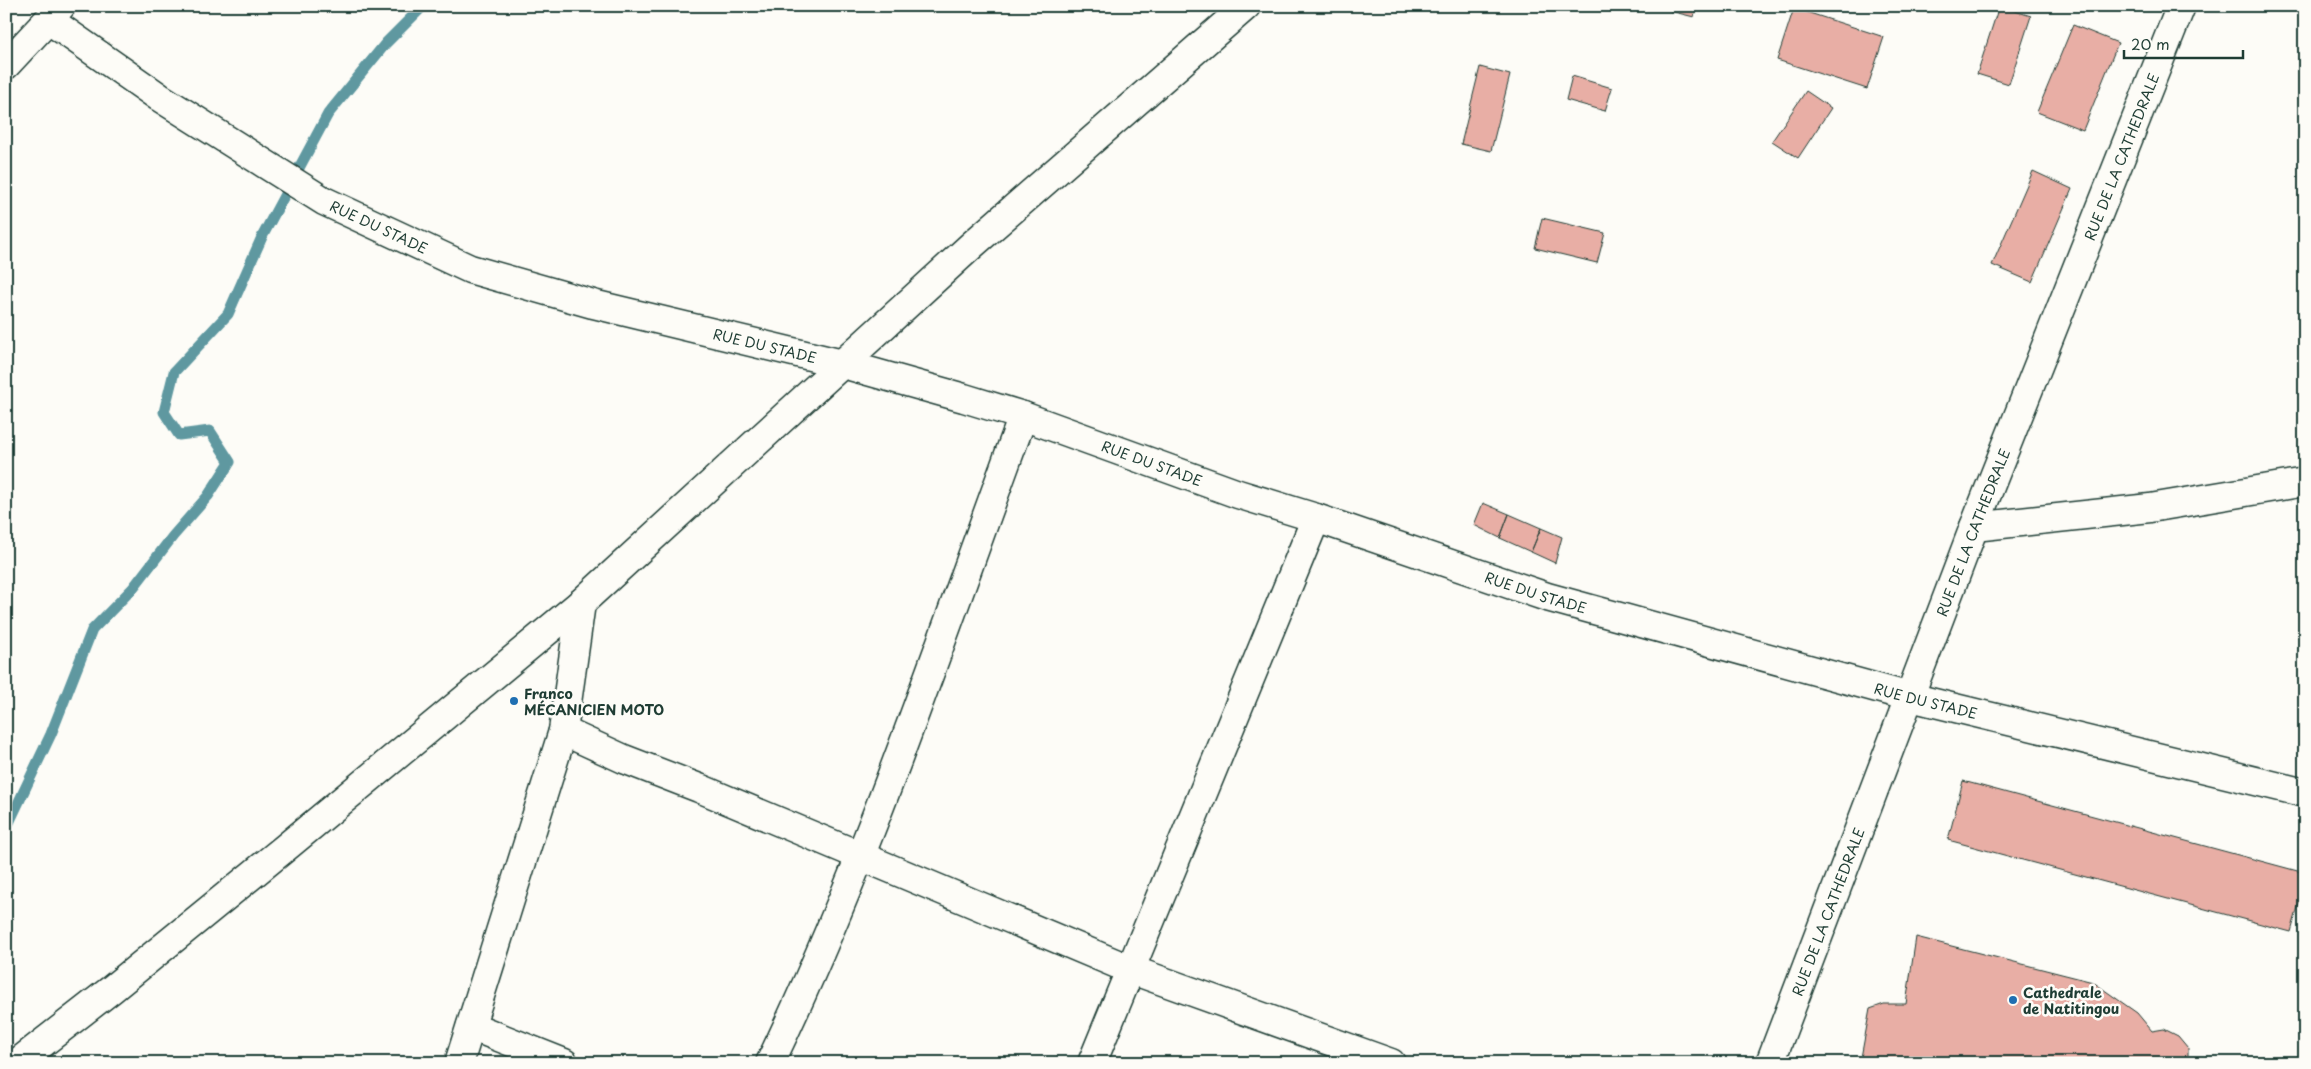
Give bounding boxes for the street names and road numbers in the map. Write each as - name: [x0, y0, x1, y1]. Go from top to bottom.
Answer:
- street label: RUE DE LA CATHEDRALE: [2078, 70, 2164, 243]
- street label: RUE DU STADE: [327, 195, 431, 259]
- street label: RUE DU STADE: [711, 323, 819, 368]
- street label: RUE DU STADE: [1099, 435, 1205, 491]
- street label: RUE DE LA CATHEDRALE: [1930, 445, 2015, 619]
- street label: RUE DU STADE: [1482, 566, 1589, 618]
- street label: RUE DU STADE: [1872, 677, 1980, 724]
- street label: RUE DE LA CATHEDRALE: [1786, 824, 1869, 999]

